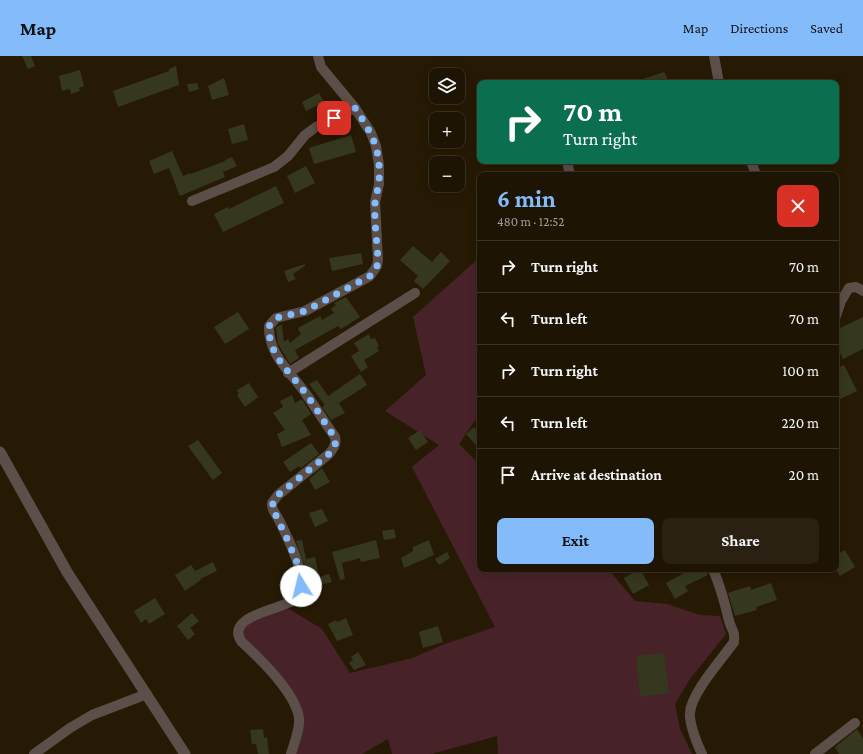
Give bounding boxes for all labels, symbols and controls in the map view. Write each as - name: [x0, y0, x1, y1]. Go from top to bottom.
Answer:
- text: Map: [20, 18, 56, 39]
- text: Map: [683, 20, 708, 36]
- text: Directions: [730, 20, 788, 36]
- text: Saved: [810, 20, 843, 36]
- map controls: [429, 68, 465, 192]
- button: layers: [429, 68, 465, 104]
- icon: right: [497, 96, 549, 148]
- text: 70 m: [563, 96, 622, 127]
- pin: [317, 101, 351, 135]
- icon: arrive: [323, 107, 345, 129]
- button: +: [429, 112, 465, 148]
- text: Turn right: [563, 129, 637, 149]
- button: −: [429, 156, 465, 192]
- text: 6 min: [497, 185, 556, 212]
- button: close: [777, 185, 819, 227]
- text: 480 m · 12:52: [497, 214, 564, 229]
- icon: right: [497, 256, 519, 278]
- text: Turn right: [531, 259, 598, 275]
- text: 70 m: [789, 259, 819, 275]
- icon: left: [497, 308, 519, 330]
- text: Turn left: [531, 311, 587, 327]
- text: 70 m: [789, 311, 819, 327]
- icon: right: [497, 360, 519, 382]
- text: Turn right: [531, 363, 598, 379]
- text: 100 m: [782, 363, 819, 379]
- icon: left: [497, 412, 519, 434]
- text: Turn left: [531, 415, 587, 431]
- text: 220 m: [781, 415, 819, 431]
- icon: arrive: [497, 464, 519, 486]
- text: Arrive at destination: [531, 467, 662, 483]
- text: 20 m: [789, 467, 819, 483]
- button: Exit: [497, 518, 654, 564]
- button: Share: [662, 518, 819, 564]
- position arrow: [280, 565, 322, 607]

